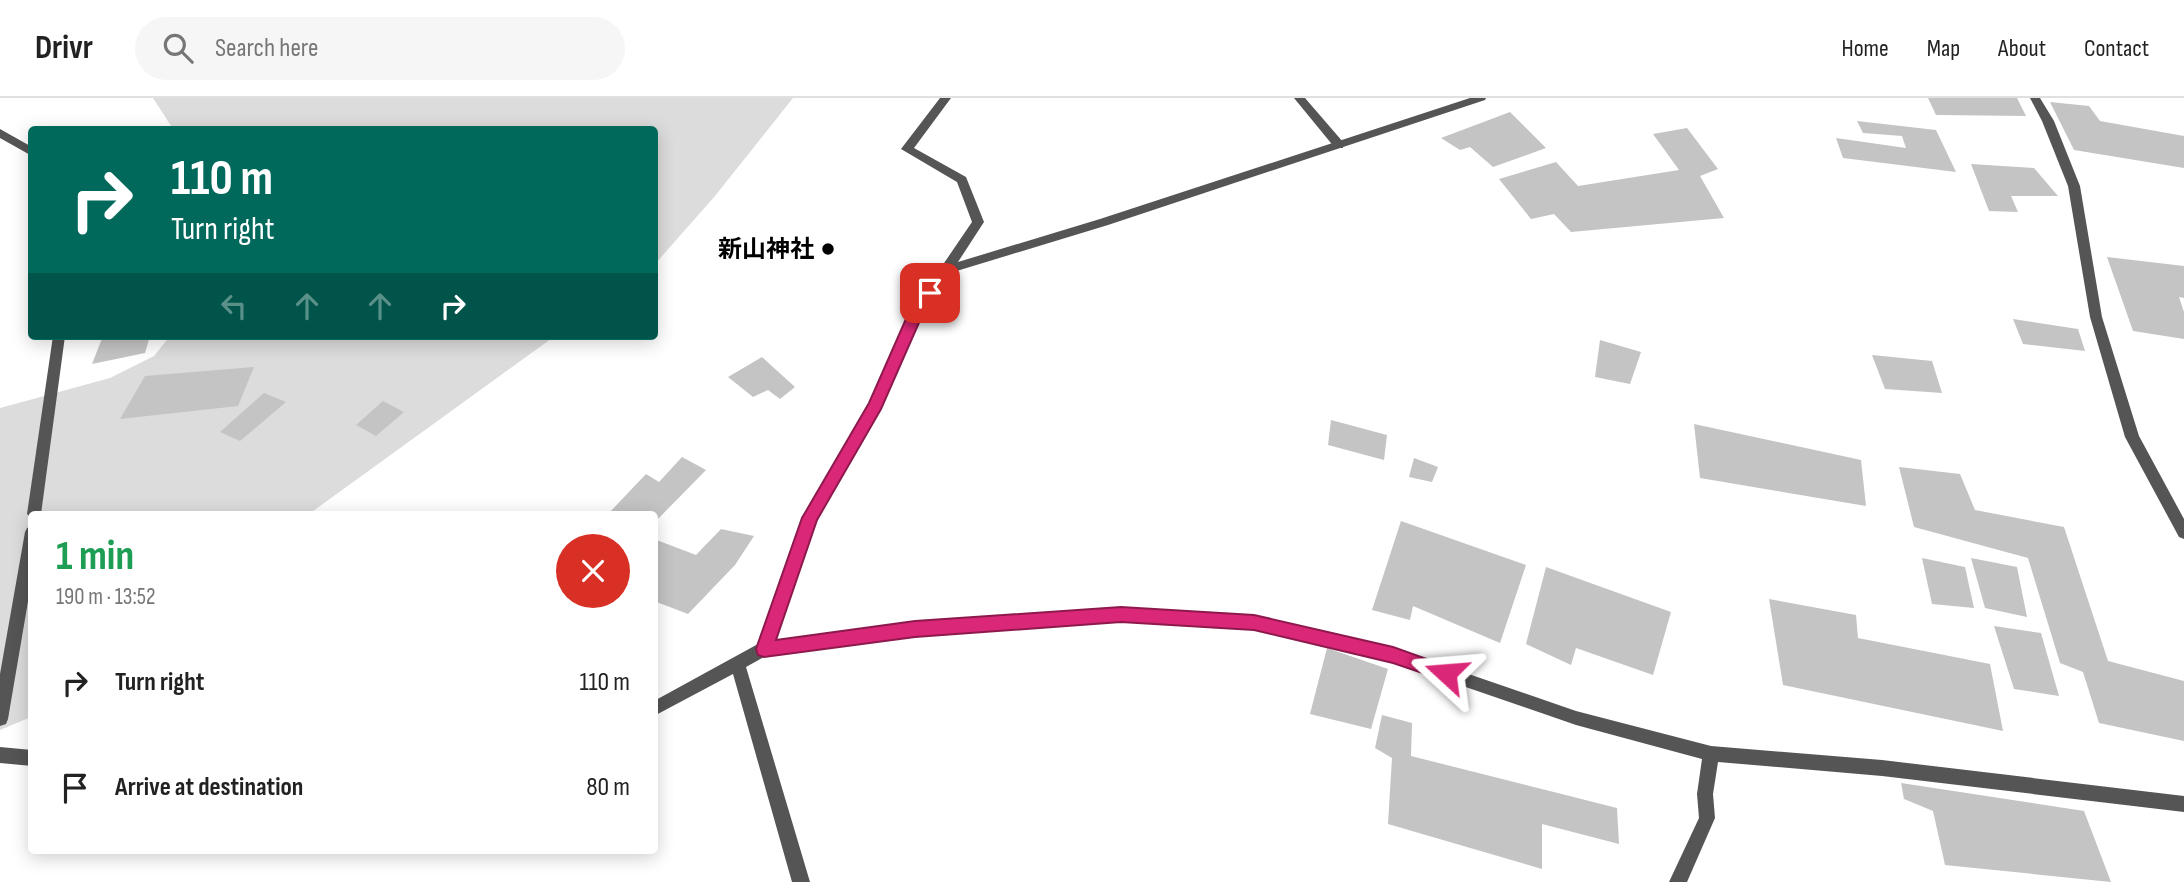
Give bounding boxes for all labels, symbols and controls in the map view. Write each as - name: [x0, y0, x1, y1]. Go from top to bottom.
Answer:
- search box: [135, 17, 625, 80]
- text: Drivr: [35, 28, 93, 68]
- icon: search: [159, 29, 197, 67]
- text: Search here: [215, 33, 318, 64]
- text: Home: [1841, 34, 1889, 63]
- text: Map: [1927, 34, 1960, 63]
- text: About: [1998, 34, 2046, 63]
- text: Contact: [2084, 34, 2149, 63]
- text: 110 m: [171, 150, 273, 209]
- icon: right: [56, 154, 147, 245]
- text: Turn right: [171, 210, 275, 249]
- place label: 新山神社: [718, 235, 814, 264]
- marker: 新山神社: [820, 241, 836, 257]
- pin: [900, 263, 960, 323]
- icon: arrive: [911, 274, 949, 312]
- icon: left: [215, 287, 253, 325]
- icon: ahead: [288, 287, 326, 325]
- icon: ahead: [361, 287, 399, 325]
- icon: right: [434, 287, 472, 325]
- text: 1 min: [56, 531, 134, 582]
- button: close: [556, 534, 630, 608]
- text: 190 m · 13:52: [56, 583, 156, 611]
- position arrow: [1409, 636, 1483, 710]
- icon: right: [56, 664, 94, 702]
- text: Turn right: [115, 667, 204, 698]
- text: 110 m: [579, 667, 630, 698]
- icon: arrive: [56, 769, 94, 807]
- text: Arrive at destination: [115, 772, 303, 803]
- text: 80 m: [586, 772, 630, 803]

